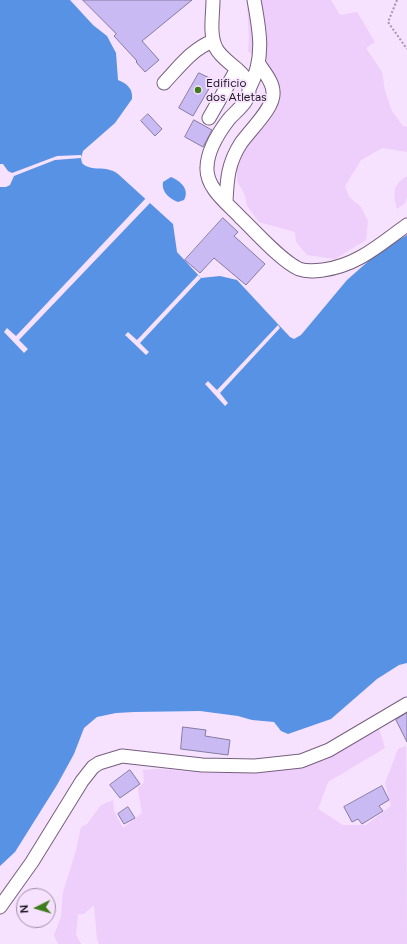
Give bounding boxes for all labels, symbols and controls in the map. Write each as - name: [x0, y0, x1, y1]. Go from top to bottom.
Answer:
- place label: Edificio dos Atletas: [206, 76, 267, 104]
- marker: Edificio dos Atletas: [193, 85, 203, 95]
- north arrow: [16, 888, 56, 928]
- text: N: [18, 904, 31, 914]

